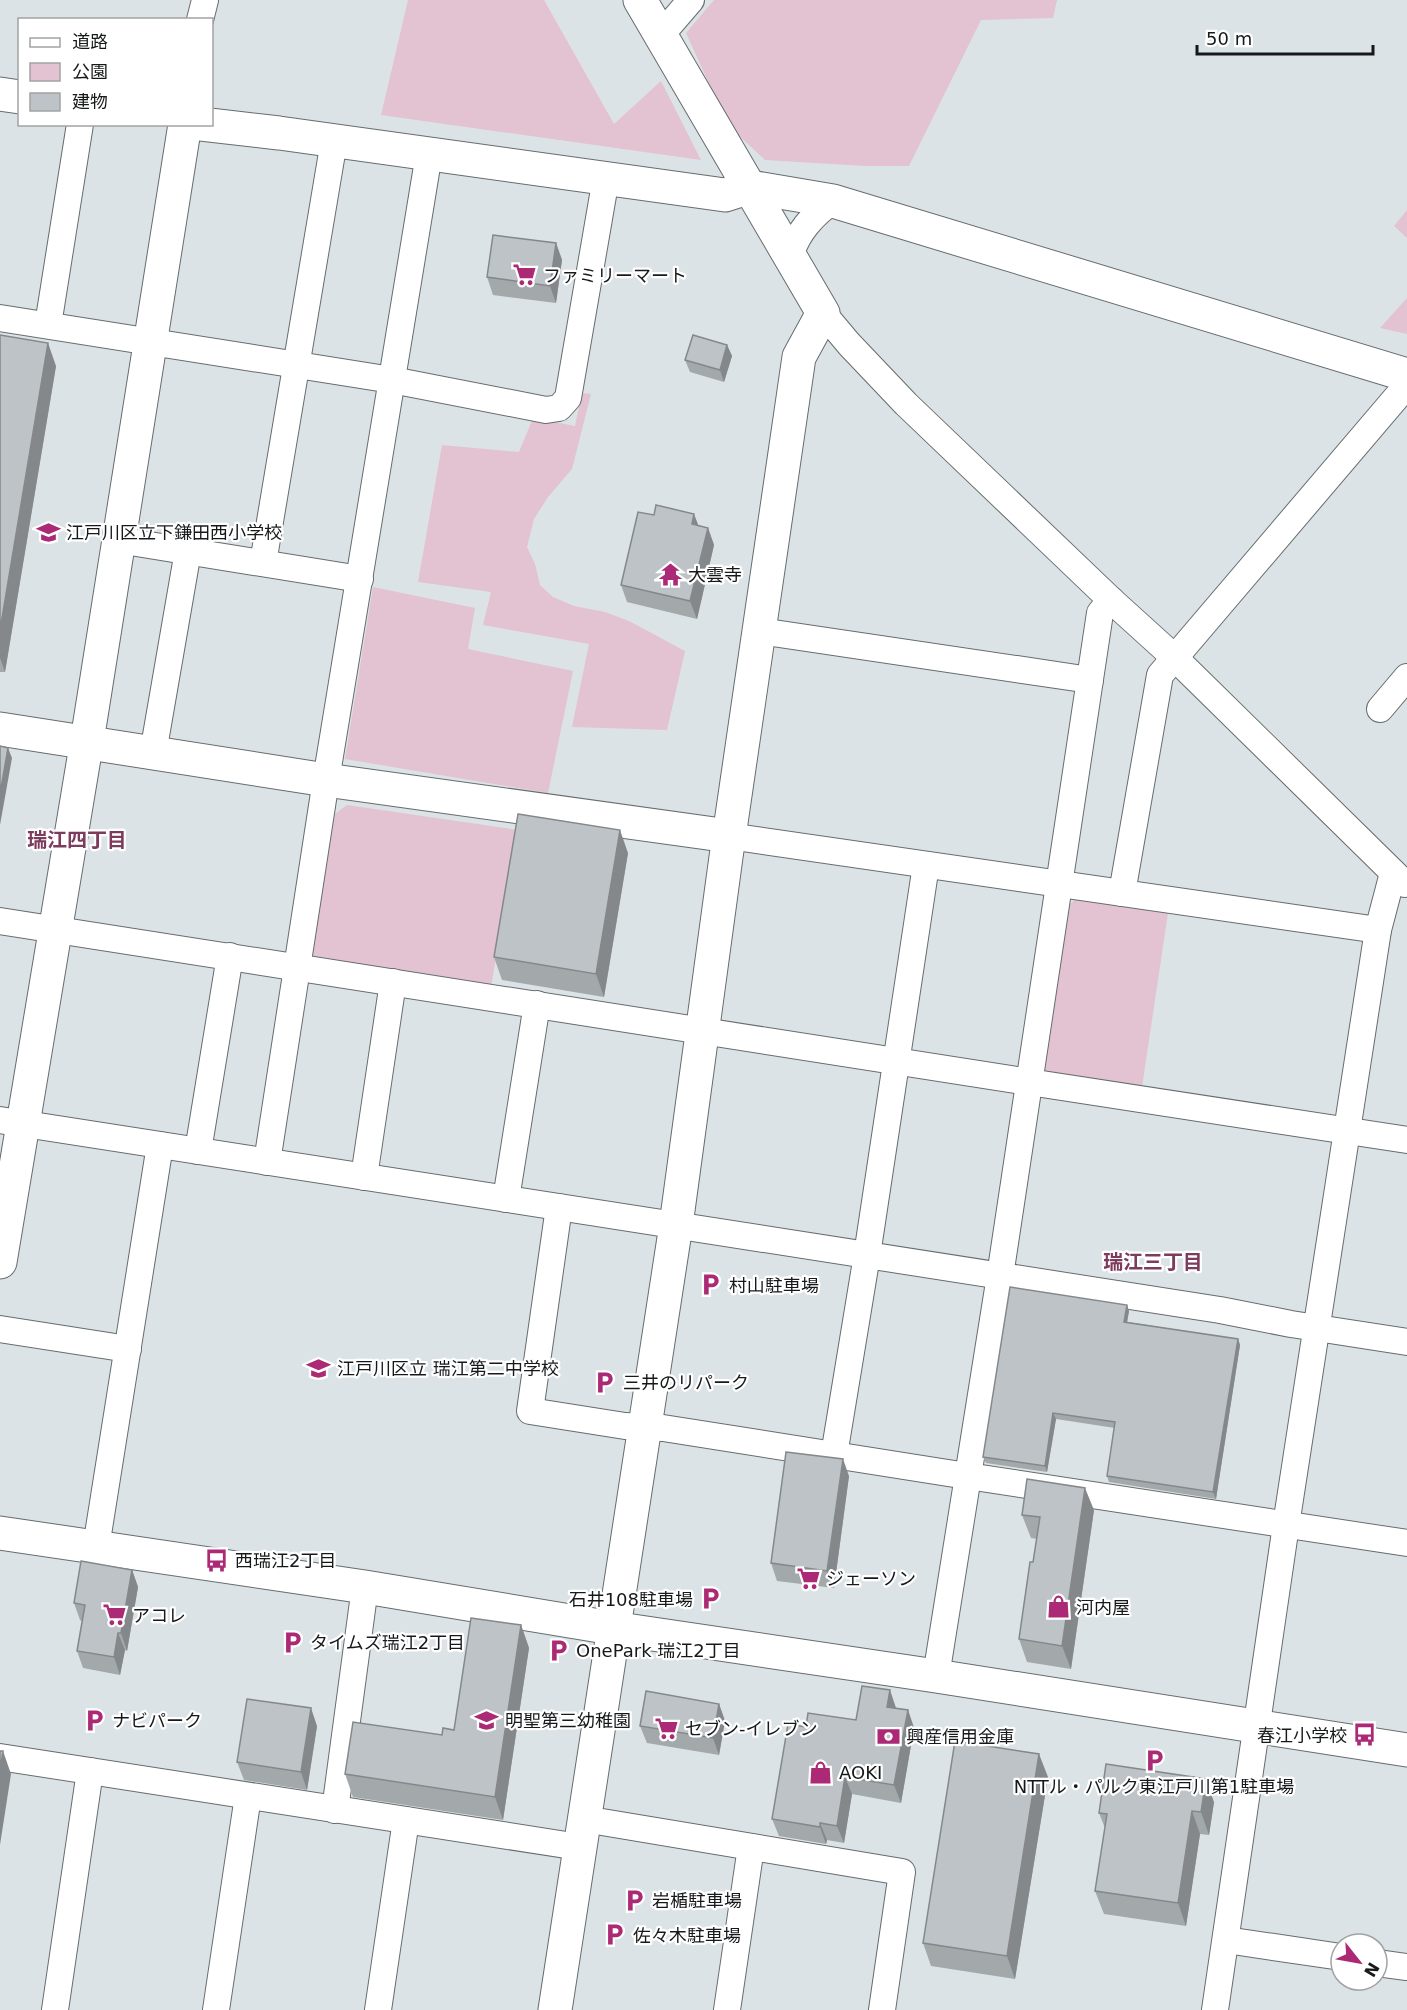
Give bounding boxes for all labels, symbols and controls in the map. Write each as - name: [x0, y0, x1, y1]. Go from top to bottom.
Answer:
- legend: [18, 18, 213, 126]
- scale bar: [1197, 18, 1372, 56]
- text: 50 m: [1206, 28, 1252, 49]
- text: 道路: [72, 31, 108, 52]
- text: 公園: [72, 61, 108, 82]
- text: 建物: [72, 91, 108, 112]
- supermarket icon: ファミリーマート: [512, 262, 538, 288]
- place label: ファミリーマート: [543, 265, 687, 286]
- school or university icon: 江戸川区立下鎌田西小学校: [35, 519, 61, 545]
- place label: 江戸川区立下鎌田西小学校: [66, 522, 282, 543]
- temple icon: 大雲寺: [657, 561, 683, 587]
- place label: 大雲寺: [688, 564, 742, 585]
- district label: 瑞江四丁目: [27, 828, 127, 852]
- district label: 瑞江三丁目: [1103, 1250, 1203, 1274]
- parking icon: 村山駐車場: [698, 1272, 724, 1298]
- place label: 村山駐車場: [729, 1275, 819, 1296]
- school or university icon: 江戸川区立 瑞江第二中学校: [306, 1355, 332, 1381]
- place label: 江戸川区立 瑞江第二中学校: [337, 1358, 559, 1379]
- parking icon: 三井のリパーク: [592, 1369, 618, 1395]
- place label: 三井のリパーク: [623, 1372, 749, 1393]
- bus stop icon: 西瑞江2丁目: [204, 1547, 230, 1573]
- place label: 西瑞江2丁目: [235, 1550, 336, 1571]
- supermarket icon: ジェーソン: [795, 1565, 821, 1591]
- place label: ジェーソン: [826, 1568, 916, 1589]
- parking icon: 石井108駐車場: [698, 1586, 724, 1612]
- place label: 石井108駐車場: [569, 1589, 693, 1610]
- shop icon: 河内屋: [1045, 1594, 1071, 1620]
- place label: 河内屋: [1076, 1597, 1130, 1618]
- supermarket icon: アコレ: [101, 1602, 127, 1628]
- place label: アコレ: [132, 1605, 186, 1626]
- parking icon: タイムズ瑞江2丁目: [279, 1629, 305, 1655]
- place label: タイムズ瑞江2丁目: [310, 1632, 465, 1653]
- parking icon: OnePark 瑞江2丁目: [545, 1637, 571, 1663]
- place label: OnePark 瑞江2丁目: [576, 1640, 741, 1661]
- parking icon: ナビパーク: [81, 1707, 107, 1733]
- school or university icon: 明聖第三幼稚園: [474, 1707, 500, 1733]
- place label: ナビパーク: [112, 1710, 202, 1731]
- place label: 明聖第三幼稚園: [505, 1710, 631, 1731]
- supermarket icon: セブン-イレブン: [654, 1715, 680, 1741]
- place label: セブン-イレブン: [685, 1718, 818, 1739]
- bus stop icon: 春江小学校: [1352, 1722, 1378, 1748]
- bank icon: 興産信用金庫: [875, 1723, 901, 1749]
- place label: 春江小学校: [1257, 1725, 1347, 1746]
- place label: 興産信用金庫: [906, 1726, 1014, 1747]
- parking icon: NTTル・パルク東江戸川第1駐車場: [1141, 1747, 1167, 1773]
- shop icon: AOKI: [808, 1759, 834, 1785]
- place label: AOKI: [839, 1762, 882, 1783]
- place label: NTTル・パルク東江戸川第1駐車場: [1014, 1776, 1294, 1797]
- parking icon: 岩楯駐車場: [621, 1887, 647, 1913]
- place label: 岩楯駐車場: [652, 1890, 742, 1911]
- parking icon: 佐々木駐車場: [602, 1922, 628, 1948]
- place label: 佐々木駐車場: [633, 1925, 741, 1946]
- north arrow: [1329, 1932, 1389, 1992]
- text: N: [1360, 1959, 1383, 1980]

